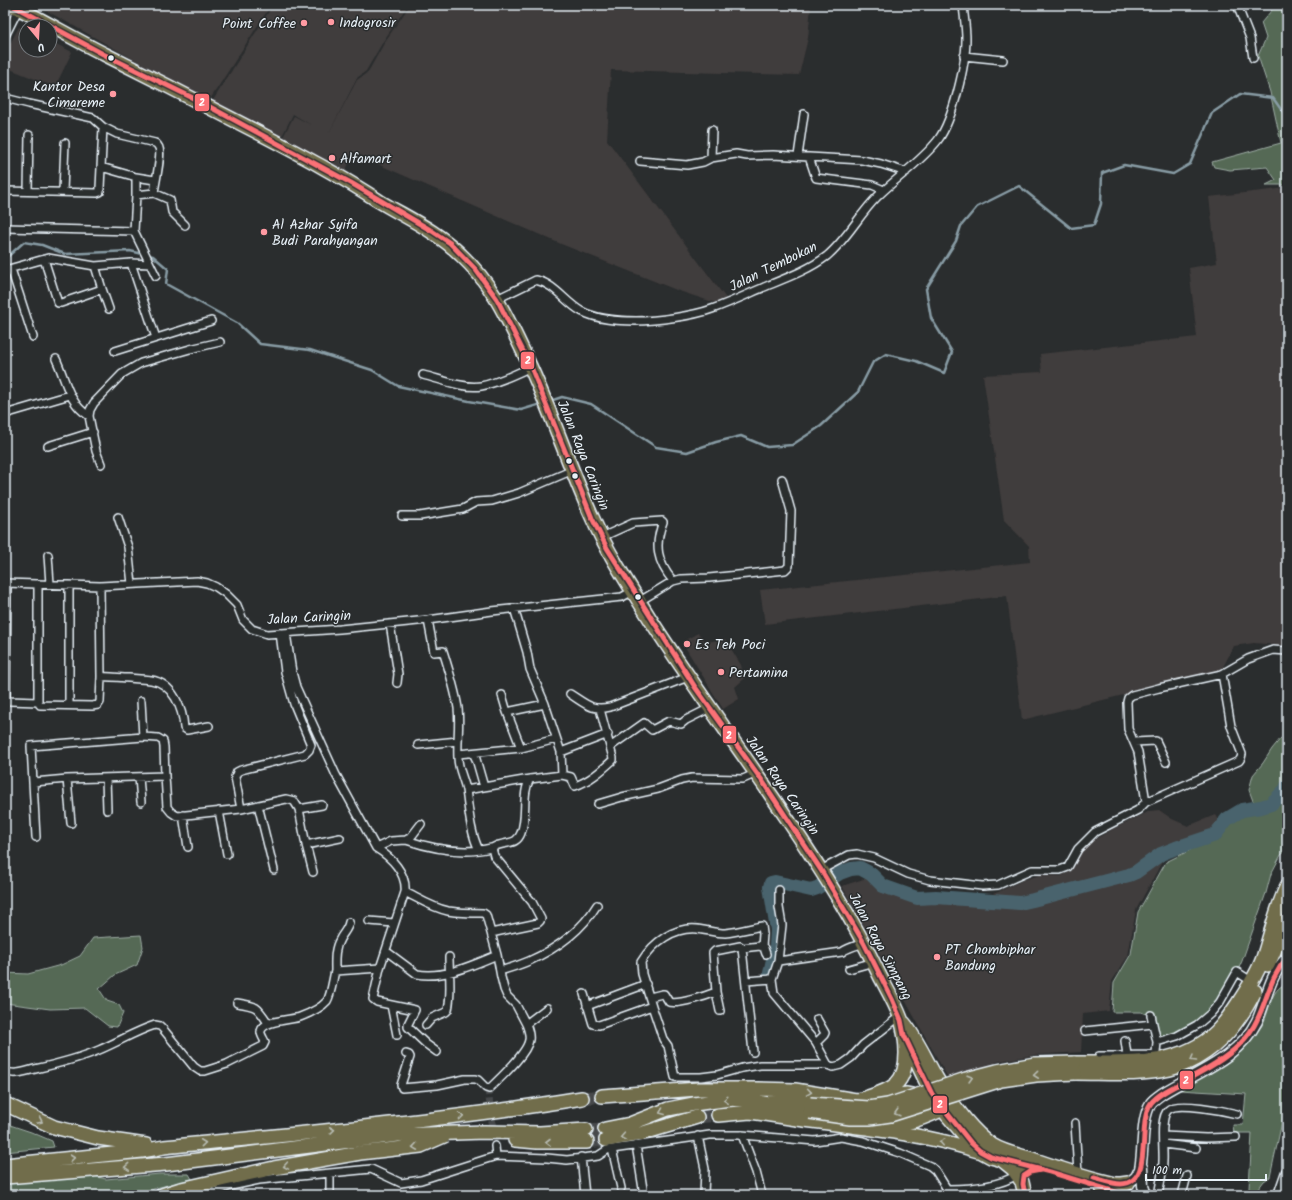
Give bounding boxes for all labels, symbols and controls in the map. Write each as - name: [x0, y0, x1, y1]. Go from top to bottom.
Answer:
- place label: Indogrosir: [339, 12, 397, 34]
- place label: Point Coffee: [222, 13, 297, 35]
- marker: Indogrosir: [326, 17, 336, 27]
- north arrow: [18, 18, 58, 58]
- marker: Point Coffee: [299, 18, 309, 28]
- text: U: [34, 37, 47, 56]
- unlabelled marker: [106, 53, 116, 63]
- place label: Kantor Desa Cimareme: [33, 76, 106, 114]
- marker: Kantor Desa Cimareme: [108, 89, 118, 99]
- line badge: 2: [194, 93, 210, 112]
- text: 2: [199, 94, 205, 112]
- place label: Alfamart: [340, 148, 392, 170]
- marker: Alfamart: [327, 153, 337, 163]
- place label: Al Azhar Syifa Budi Parahyangan: [272, 214, 378, 252]
- marker: Al Azhar Syifa Budi Parahyangan: [259, 227, 269, 237]
- street label: Jalan Tembokan: [726, 236, 821, 298]
- line badge: 2: [520, 351, 535, 370]
- text: 2: [525, 352, 531, 370]
- street label: Jalan Raya Caringin: [551, 397, 615, 514]
- unlabelled marker: [564, 456, 574, 466]
- unlabelled marker: [570, 471, 580, 481]
- unlabelled marker: [633, 592, 643, 602]
- street label: Jalan Caringin: [267, 605, 352, 631]
- place label: Es Teh Poci: [695, 634, 766, 656]
- marker: Es Teh Poci: [682, 639, 692, 649]
- place label: Pertamina: [729, 662, 788, 684]
- marker: Pertamina: [716, 667, 726, 677]
- line badge: 2: [722, 725, 737, 744]
- text: 2: [726, 727, 732, 745]
- street label: Jalan Raya Caringin: [739, 731, 825, 840]
- street label: Jalan Raya Simpang: [842, 889, 918, 1004]
- place label: PT Chombiphar Bandung: [945, 939, 1037, 977]
- marker: PT Chombiphar Bandung: [932, 952, 942, 962]
- one-way arrow: [1190, 1055, 1197, 1062]
- one-way arrow: [1033, 1070, 1039, 1079]
- line badge: 2: [1179, 1070, 1194, 1090]
- text: 2: [1183, 1072, 1189, 1090]
- one-way arrow: [966, 1074, 973, 1083]
- one-way arrow: [806, 1087, 813, 1096]
- line badge: 2: [932, 1095, 948, 1114]
- one-way arrow: [723, 1096, 729, 1105]
- text: 2: [937, 1096, 943, 1114]
- one-way arrow: [658, 1107, 665, 1115]
- one-way arrow: [894, 1108, 901, 1117]
- one-way arrow: [458, 1112, 464, 1121]
- one-way arrow: [36, 1116, 44, 1124]
- one-way arrow: [329, 1126, 335, 1135]
- one-way arrow: [620, 1132, 626, 1141]
- one-way arrow: [545, 1138, 551, 1146]
- one-way arrow: [939, 1138, 945, 1146]
- one-way arrow: [200, 1139, 206, 1148]
- one-way arrow: [412, 1142, 418, 1151]
- one-way arrow: [69, 1154, 75, 1163]
- scale bar: [1146, 1156, 1266, 1182]
- one-way arrow: [283, 1161, 289, 1169]
- text: 100 m: [1152, 1161, 1183, 1180]
- one-way arrow: [124, 1162, 131, 1171]

